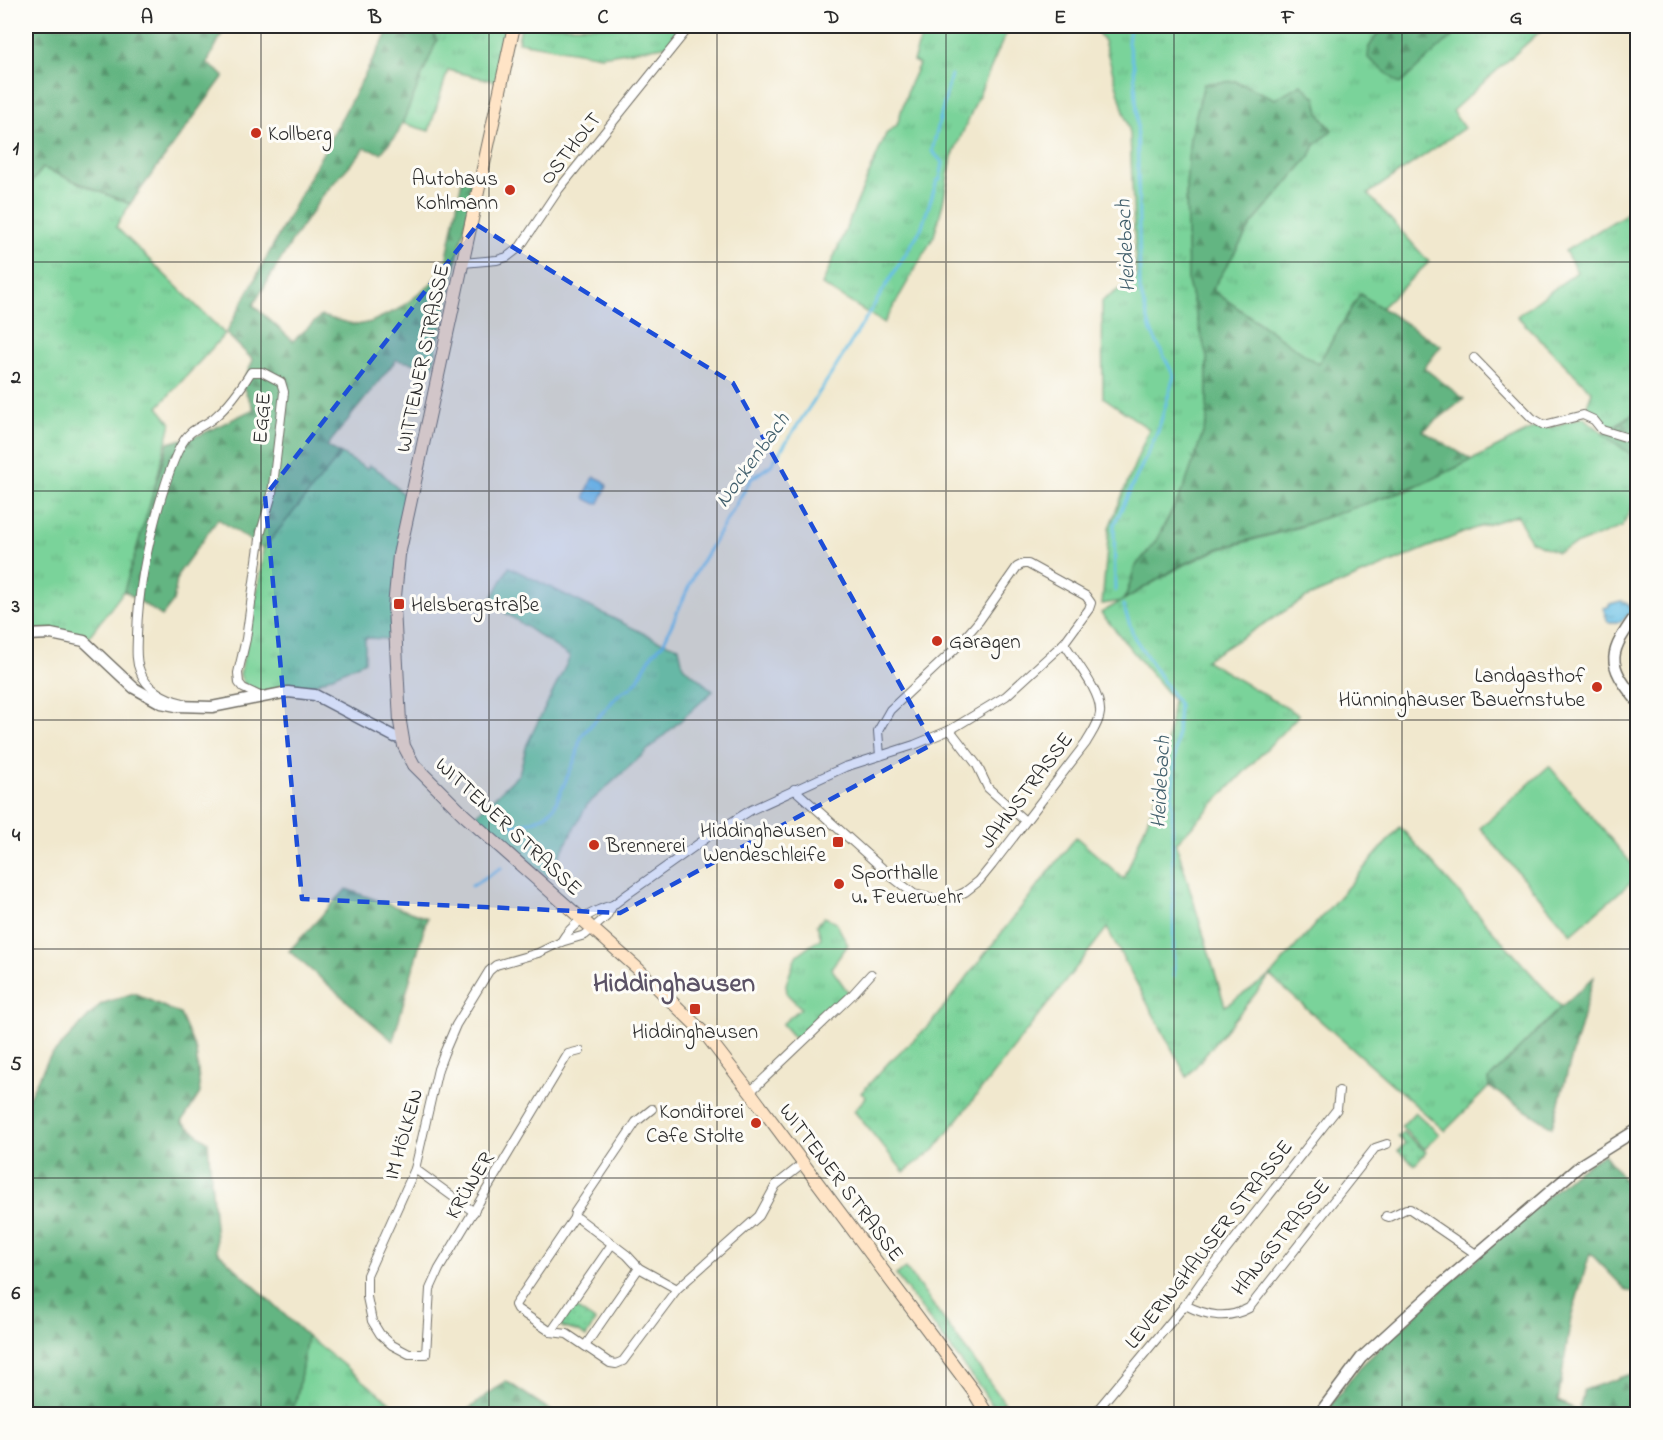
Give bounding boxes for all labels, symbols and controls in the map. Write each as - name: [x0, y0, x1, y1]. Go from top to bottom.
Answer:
- text: A: [141, 4, 153, 33]
- text: B: [367, 4, 382, 33]
- text: C: [598, 4, 609, 33]
- text: D: [824, 4, 839, 33]
- text: E: [1054, 4, 1066, 33]
- text: F: [1281, 4, 1295, 33]
- text: G: [1510, 4, 1523, 33]
- street label: OSTHOLT: [534, 106, 610, 192]
- place label: Kollberg: [268, 120, 332, 152]
- marker: Kollberg: [249, 126, 263, 140]
- text: 1: [13, 135, 20, 164]
- place label: Autohaus Kohlmann: [412, 165, 498, 219]
- marker: Autohaus Kohlmann: [503, 183, 517, 197]
- water label: Heidebach: [1109, 198, 1145, 293]
- street label: WITTENER STRASSE: [389, 262, 459, 455]
- text: 2: [10, 364, 21, 393]
- street label: EGGE: [246, 392, 280, 445]
- water label: Nockenbach: [708, 406, 799, 515]
- place label: Helsbergstraße: [411, 591, 540, 623]
- text: 3: [11, 593, 20, 622]
- marker: Helsbergstraße: [392, 597, 406, 611]
- place label: Garagen: [949, 628, 1021, 660]
- marker: Garagen: [930, 634, 944, 648]
- place label: Landgasthof Hünninghauser Bauernstube: [1338, 662, 1586, 718]
- marker: Landgasthof Hünninghauser Bauernstube: [1590, 680, 1604, 694]
- street label: JAHNSTRASSE: [974, 727, 1082, 856]
- water label: Heidebach: [1144, 735, 1180, 829]
- street label: WITTENER STRASSE: [427, 751, 588, 904]
- place label: Hiddinghausen Wendeschleife: [700, 817, 827, 871]
- text: 4: [12, 822, 21, 851]
- place label: Brennerei: [605, 832, 686, 862]
- marker: Hiddinghausen Wendeschleife: [831, 835, 845, 849]
- marker: Brennerei: [587, 838, 601, 852]
- place label: Sporthalle u. Feuerwehr: [851, 859, 964, 913]
- marker: Sporthalle u. Feuerwehr: [832, 877, 846, 891]
- district label: Hiddinghausen: [593, 965, 755, 1005]
- marker: Hiddinghausen: [688, 1002, 702, 1016]
- place label: Hiddinghausen: [632, 1018, 758, 1050]
- text: 5: [10, 1051, 22, 1080]
- street label: IM HÖLKEN: [378, 1085, 432, 1184]
- place label: Konditorei Cafe Stolte: [646, 1098, 745, 1152]
- street label: WITTENER STRASSE: [771, 1098, 910, 1269]
- marker: Konditorei Cafe Stolte: [749, 1116, 763, 1130]
- street label: LEVERINGHAUSER STRASSE: [1118, 1134, 1301, 1356]
- street label: KRÜNER: [439, 1146, 503, 1225]
- street label: HANGSTRASSE: [1225, 1174, 1338, 1303]
- text: 6: [12, 1280, 21, 1309]

